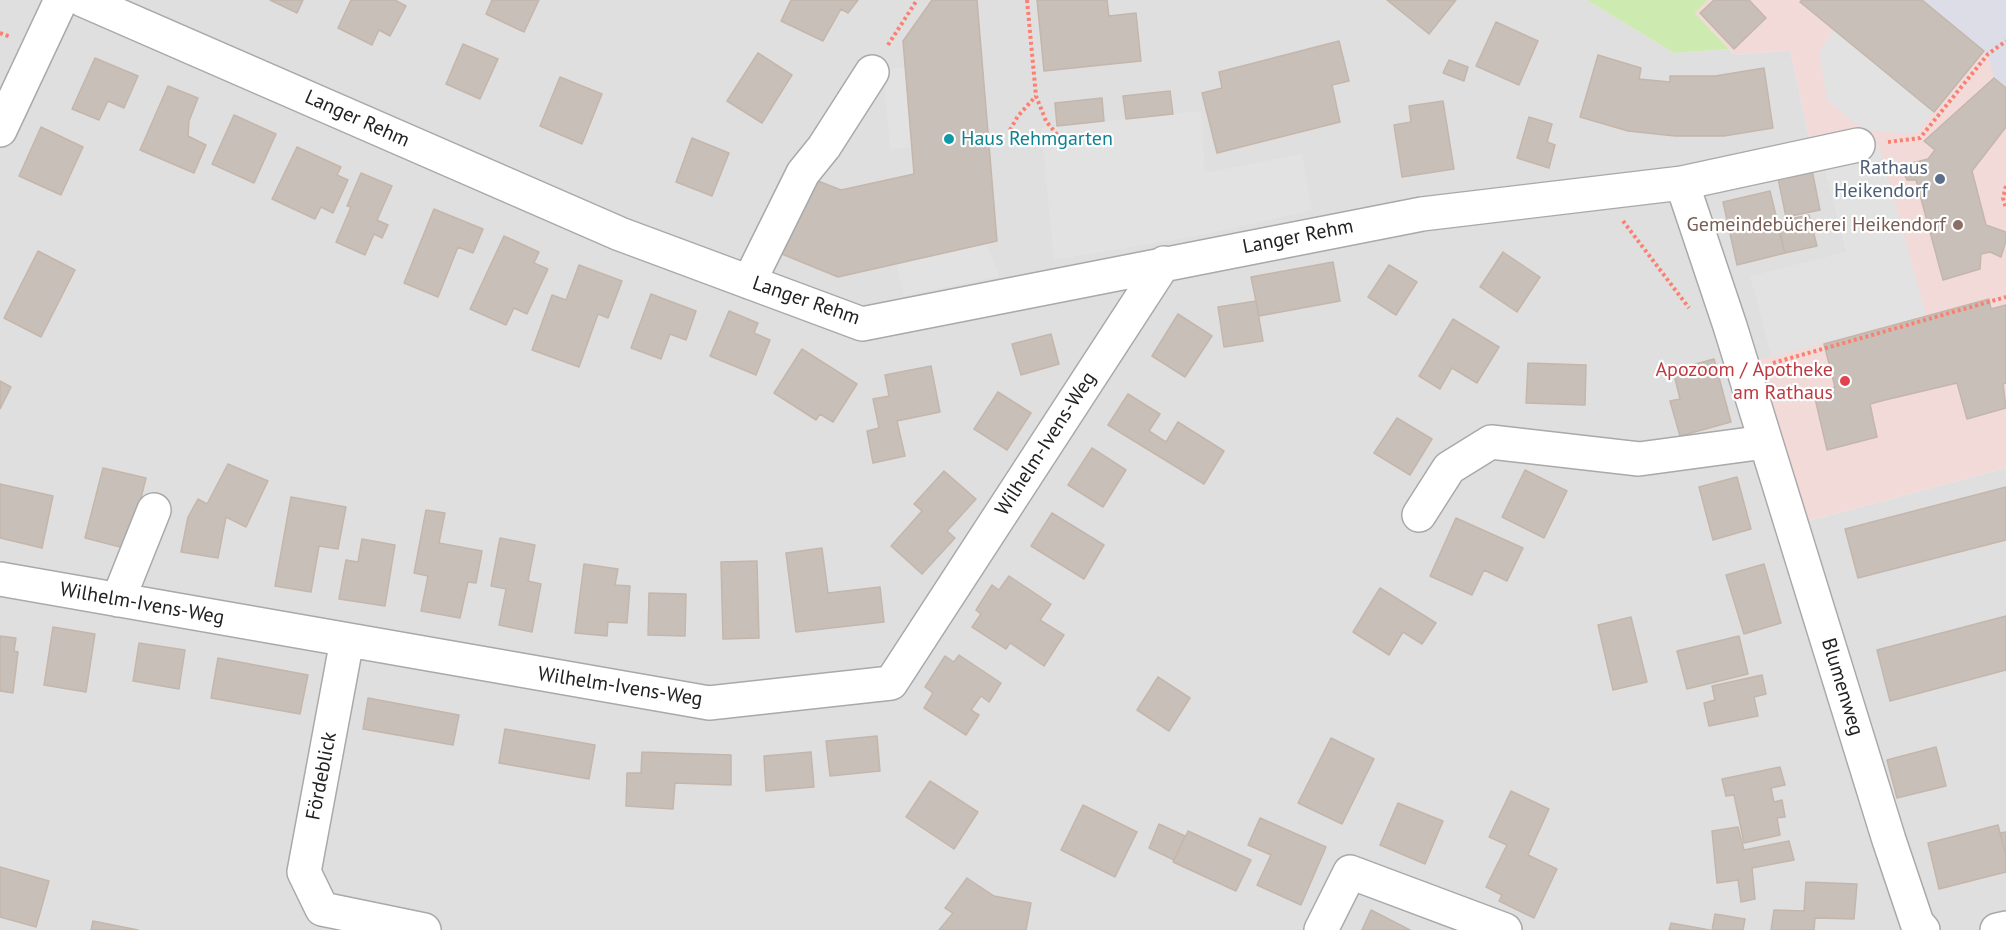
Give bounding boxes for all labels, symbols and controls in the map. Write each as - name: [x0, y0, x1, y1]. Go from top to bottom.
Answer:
- street label: Langer Rehm: [301, 85, 413, 153]
- place label: Haus Rehmgarten: [961, 127, 1113, 151]
- marker: Haus Rehmgarten: [942, 132, 956, 146]
- place label: Rathaus Heikendorf: [1834, 156, 1928, 203]
- marker: Rathaus Heikendorf: [1933, 172, 1947, 186]
- place label: Gemeindebücherei Heikendorf: [1687, 213, 1946, 237]
- street label: Langer Rehm: [1241, 215, 1355, 259]
- marker: Gemeindebücherei Heikendorf: [1951, 218, 1965, 232]
- street label: Langer Rehm: [749, 271, 863, 331]
- place label: Apozoom / Apotheke am Rathaus: [1655, 358, 1833, 405]
- street label: Wilhelm-Ivens-Weg: [991, 368, 1101, 520]
- marker: Apozoom / Apotheke am Rathaus: [1838, 374, 1852, 388]
- street label: Wilhelm-Ivens-Weg: [58, 578, 226, 630]
- street label: Blumenweg: [1816, 635, 1868, 739]
- street label: Wilhelm-Ivens-Weg: [536, 662, 704, 712]
- street label: Fördeblick: [302, 730, 342, 822]

